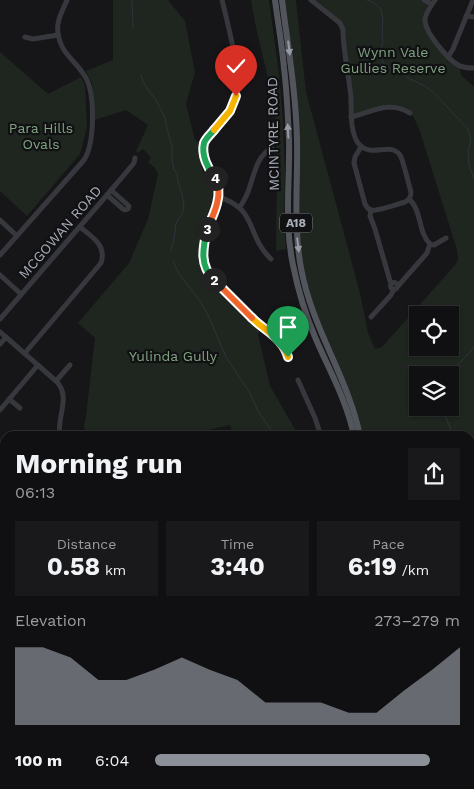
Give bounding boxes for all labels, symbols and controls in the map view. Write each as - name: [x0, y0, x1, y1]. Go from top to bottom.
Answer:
- one-way arrow: [285, 41, 293, 57]
- park label: Wynn Vale Gullies Reserve: [341, 44, 445, 76]
- pin: [215, 45, 257, 96]
- icon: check: [222, 52, 250, 80]
- street label: MCINTYRE ROAD: [264, 77, 282, 191]
- park label: Para Hills Ovals: [9, 120, 73, 152]
- one-way arrow: [284, 123, 292, 139]
- pin: 4: [202, 166, 228, 190]
- text: 4: [211, 170, 220, 186]
- street label: MCGOWAN ROAD: [15, 182, 105, 282]
- road number: A18: [280, 214, 312, 232]
- pin: 3: [194, 216, 220, 242]
- text: 3: [203, 221, 212, 237]
- one-way arrow: [294, 238, 302, 254]
- pin: 2: [202, 268, 226, 292]
- text: 2: [210, 272, 219, 288]
- pin: [267, 306, 309, 357]
- map controls: [409, 306, 459, 416]
- button: locate: [409, 306, 459, 356]
- icon: arrive: [274, 313, 302, 341]
- park label: Yulinda Gully: [129, 348, 218, 364]
- button: layers: [409, 366, 459, 416]
- text: Morning run: [15, 447, 183, 480]
- button: share: [408, 448, 460, 500]
- text: 06:13: [15, 483, 55, 502]
- text: Distance: [57, 536, 116, 552]
- text: Time: [221, 536, 254, 552]
- text: Pace: [372, 536, 405, 552]
- text: 0.58: [47, 552, 100, 581]
- text: 3:40: [210, 552, 265, 581]
- text: 6:19: [348, 552, 397, 581]
- text: km: [100, 562, 126, 578]
- text: /km: [397, 562, 429, 578]
- text: Elevation: [15, 611, 86, 630]
- text: 273–279 m: [374, 611, 460, 630]
- text: 100 m: [15, 751, 62, 770]
- text: 6:04: [95, 751, 129, 770]

